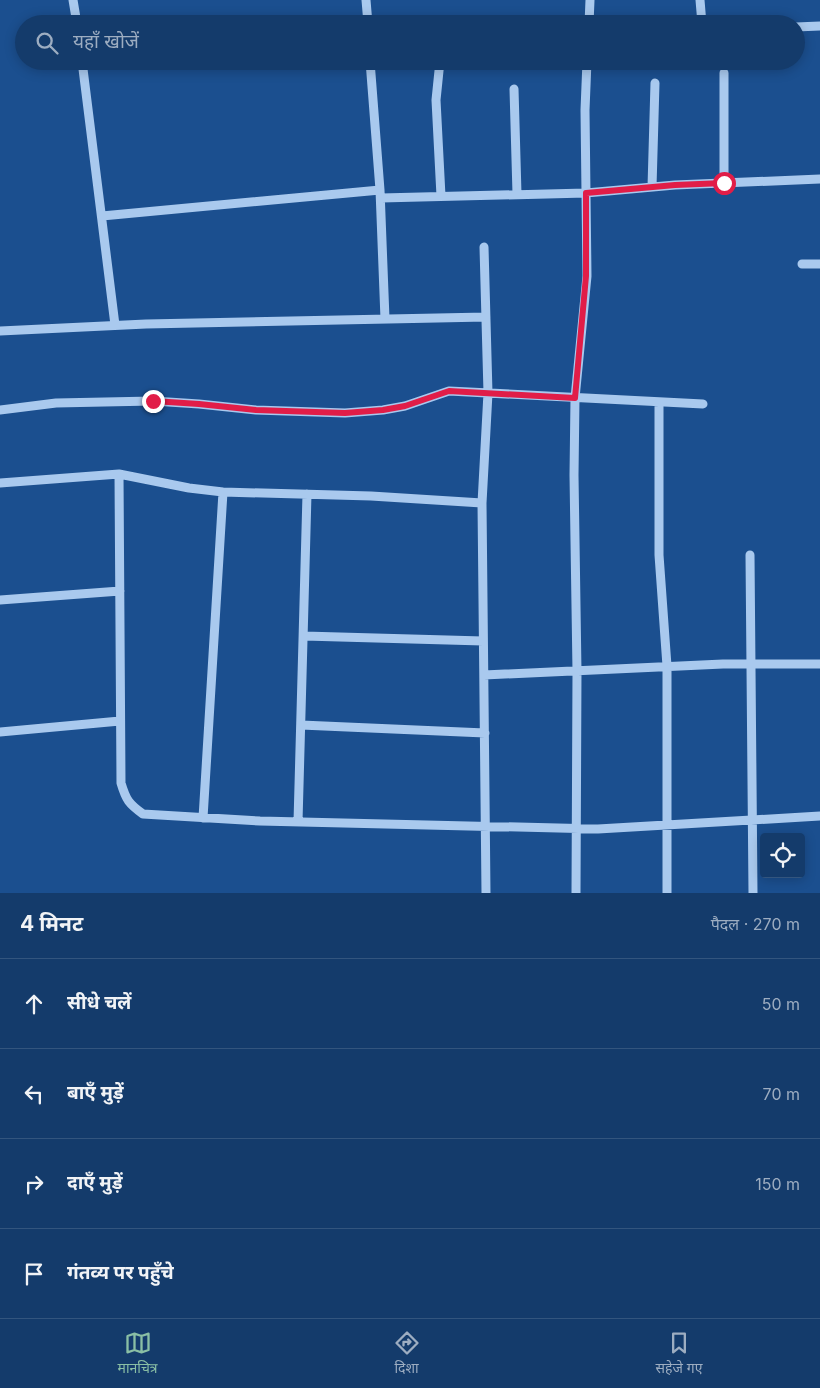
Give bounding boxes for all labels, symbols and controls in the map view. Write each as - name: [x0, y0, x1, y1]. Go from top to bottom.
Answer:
- search box: [15, 15, 805, 70]
- icon: search: [33, 29, 61, 57]
- text: यहाँ खोजें: [73, 30, 139, 53]
- route start: [713, 172, 736, 195]
- route end: [142, 390, 165, 413]
- map controls: [760, 833, 805, 878]
- button: locate: [760, 833, 805, 878]
- text: 4 मिनट: [20, 911, 83, 936]
- text: पैदल · 270 m: [711, 914, 800, 934]
- icon: ahead: [20, 990, 48, 1018]
- text: सीधे चलें: [67, 991, 131, 1014]
- text: 50 m: [762, 994, 800, 1014]
- icon: left: [20, 1080, 48, 1108]
- text: बाएँ मुड़ें: [67, 1081, 124, 1104]
- text: 70 m: [763, 1084, 800, 1104]
- icon: right: [20, 1170, 48, 1198]
- text: दाएँ मुड़ें: [67, 1171, 123, 1194]
- text: 150 m: [755, 1174, 800, 1194]
- icon: arrive: [20, 1260, 48, 1288]
- text: गंतव्य पर पहुँचे: [67, 1261, 174, 1284]
- tab: मानचित्र: [118, 1329, 158, 1379]
- tab: दिशा: [393, 1329, 421, 1379]
- tab: सहेजे गए: [656, 1329, 702, 1379]

